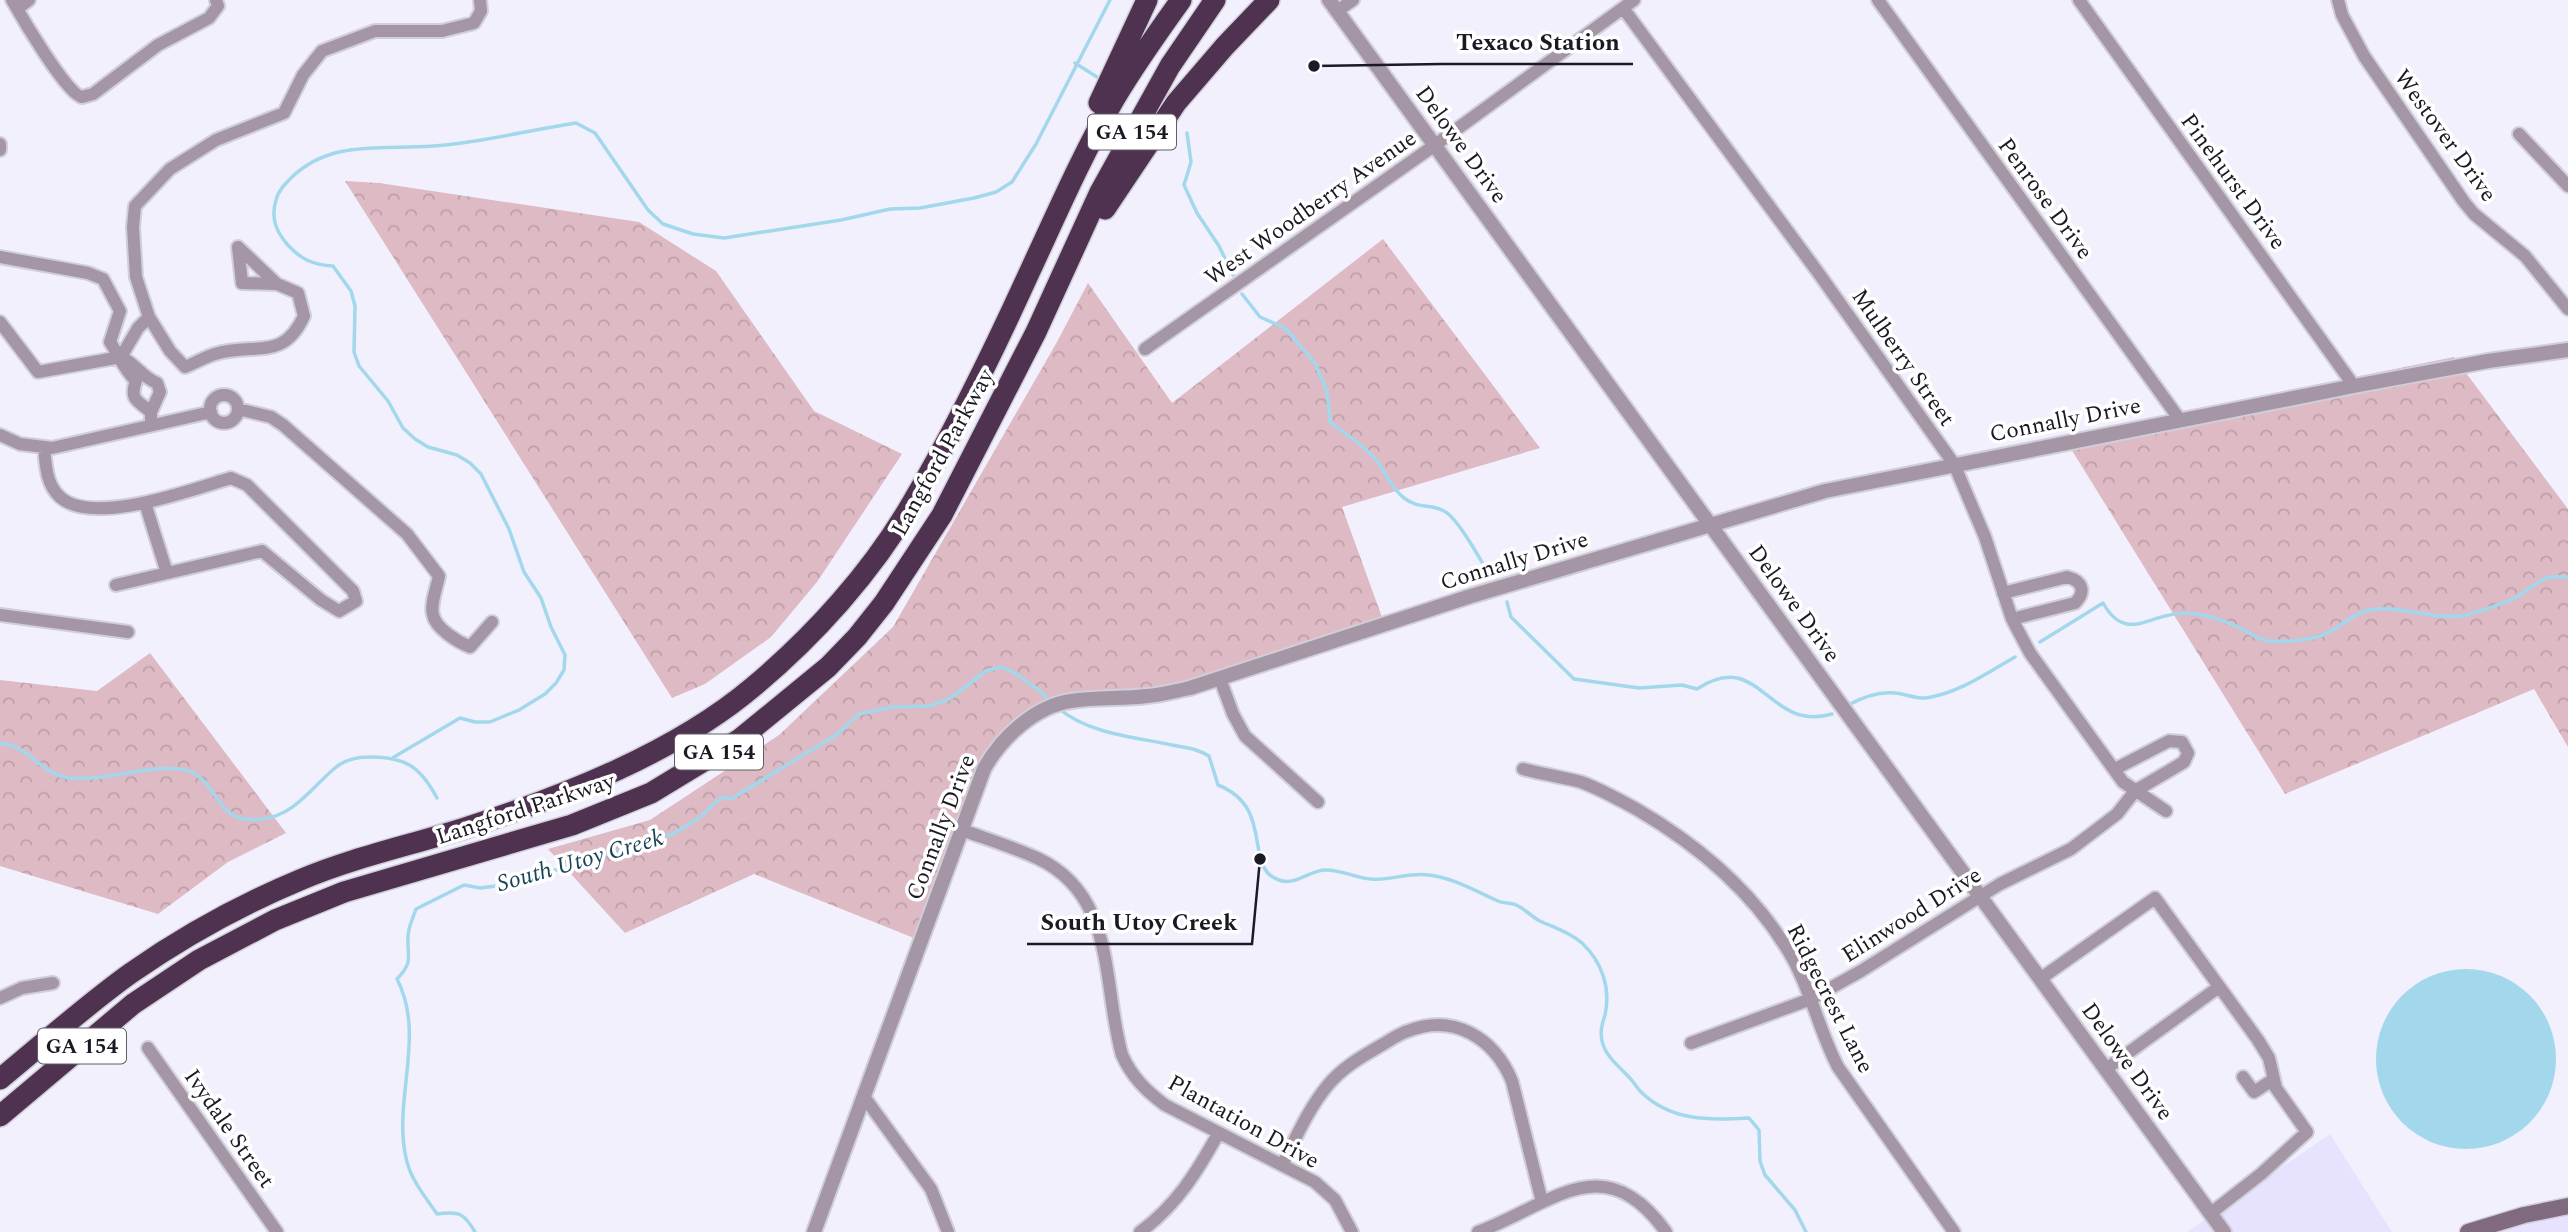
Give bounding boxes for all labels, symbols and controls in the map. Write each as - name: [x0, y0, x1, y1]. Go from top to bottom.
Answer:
- callout: Texaco Station: [1442, 19, 1633, 64]
- text: Texaco Station: [1456, 25, 1620, 61]
- street label: Westover Drive: [2385, 62, 2505, 210]
- street label: Delowe Drive: [1406, 79, 1516, 211]
- street label: Pinehurst Drive: [2171, 106, 2294, 258]
- road number: GA 154: [1088, 114, 1176, 150]
- street label: West Woodberry Avenue: [1198, 122, 1424, 295]
- street label: Penrose Drive: [1988, 131, 2101, 267]
- street label: Mulberry Street: [1842, 282, 1963, 434]
- street label: Langford Parkway: [883, 362, 1004, 543]
- street label: Connally Drive: [1987, 389, 2144, 452]
- street label: Connally Drive: [1436, 522, 1593, 601]
- street label: Delowe Drive: [1739, 538, 1849, 670]
- road number: GA 154: [675, 734, 763, 770]
- street label: Connally Drive: [898, 750, 985, 905]
- street label: Langford Parkway: [431, 764, 620, 855]
- water label: South Utoy Creek: [493, 820, 668, 902]
- street label: Elinwood Drive: [1835, 858, 1989, 972]
- callout: South Utoy Creek: [1027, 899, 1252, 944]
- text: South Utoy Creek: [1041, 905, 1238, 941]
- street label: Ridgecrest Lane: [1777, 918, 1882, 1080]
- street label: Delowe Drive: [2072, 996, 2182, 1128]
- road number: GA 154: [38, 1028, 126, 1064]
- street label: Ivydale Street: [175, 1062, 283, 1196]
- street label: Plantation Drive: [1161, 1066, 1326, 1179]

